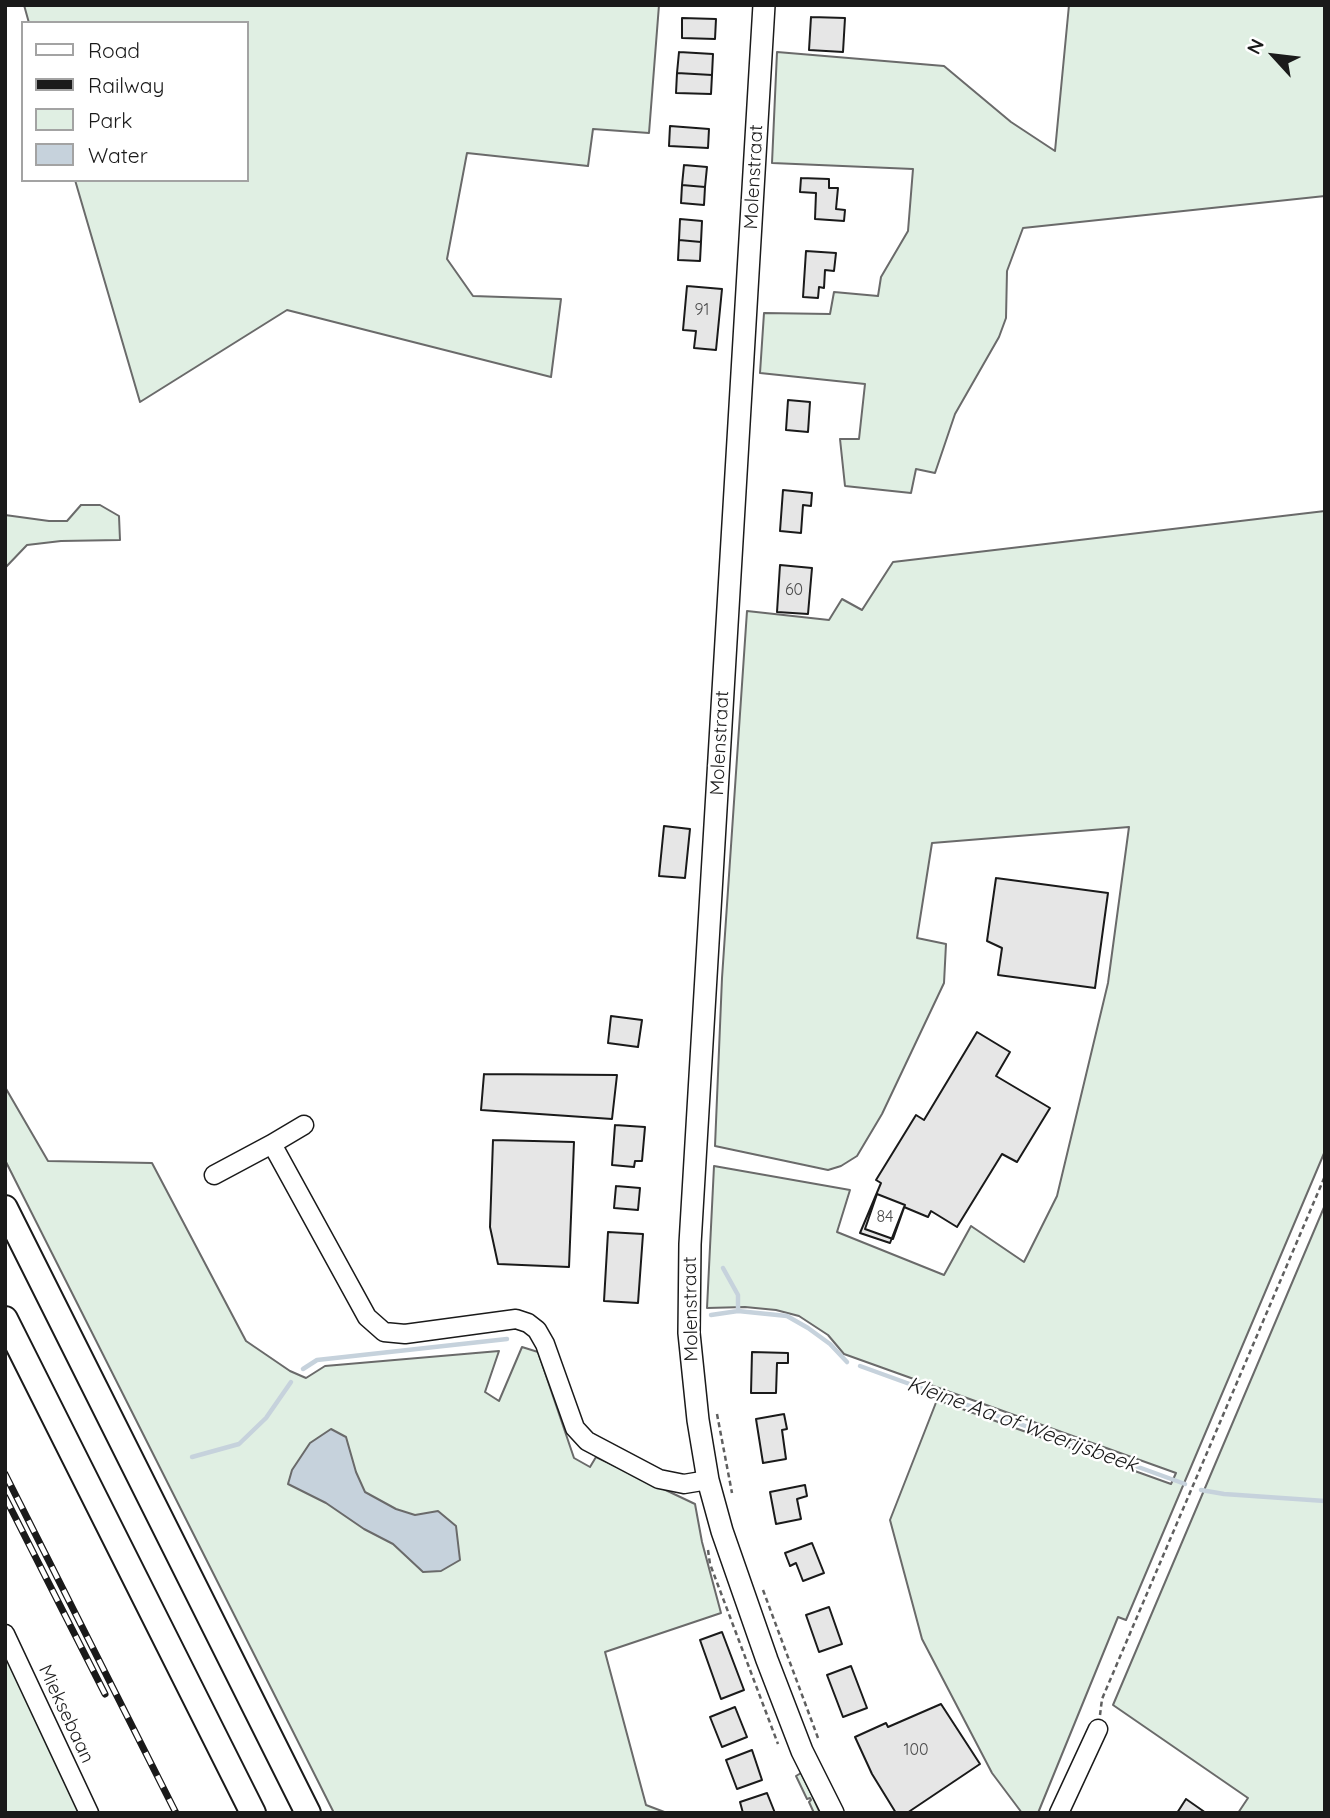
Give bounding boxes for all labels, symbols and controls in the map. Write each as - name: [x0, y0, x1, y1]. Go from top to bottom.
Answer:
- legend: [21, 21, 248, 182]
- north arrow: [1239, 21, 1309, 91]
- text: N: [1241, 35, 1269, 58]
- text: Road: [88, 37, 140, 63]
- text: Railway: [88, 72, 164, 98]
- text: Park: [88, 107, 132, 133]
- street label: Molenstraat: [740, 124, 768, 230]
- text: Water: [88, 142, 148, 168]
- house number: 91: [695, 300, 709, 320]
- house number: 60: [785, 580, 803, 600]
- street label: Molenstraat: [706, 690, 734, 796]
- house number: 84: [876, 1207, 894, 1227]
- street label: Molenstraat: [679, 1256, 703, 1362]
- water label: Kleine Aa of Weerijsbeek: [904, 1372, 1140, 1478]
- street label: Mieksebaan: [33, 1661, 99, 1767]
- house number: 100: [904, 1740, 928, 1760]

